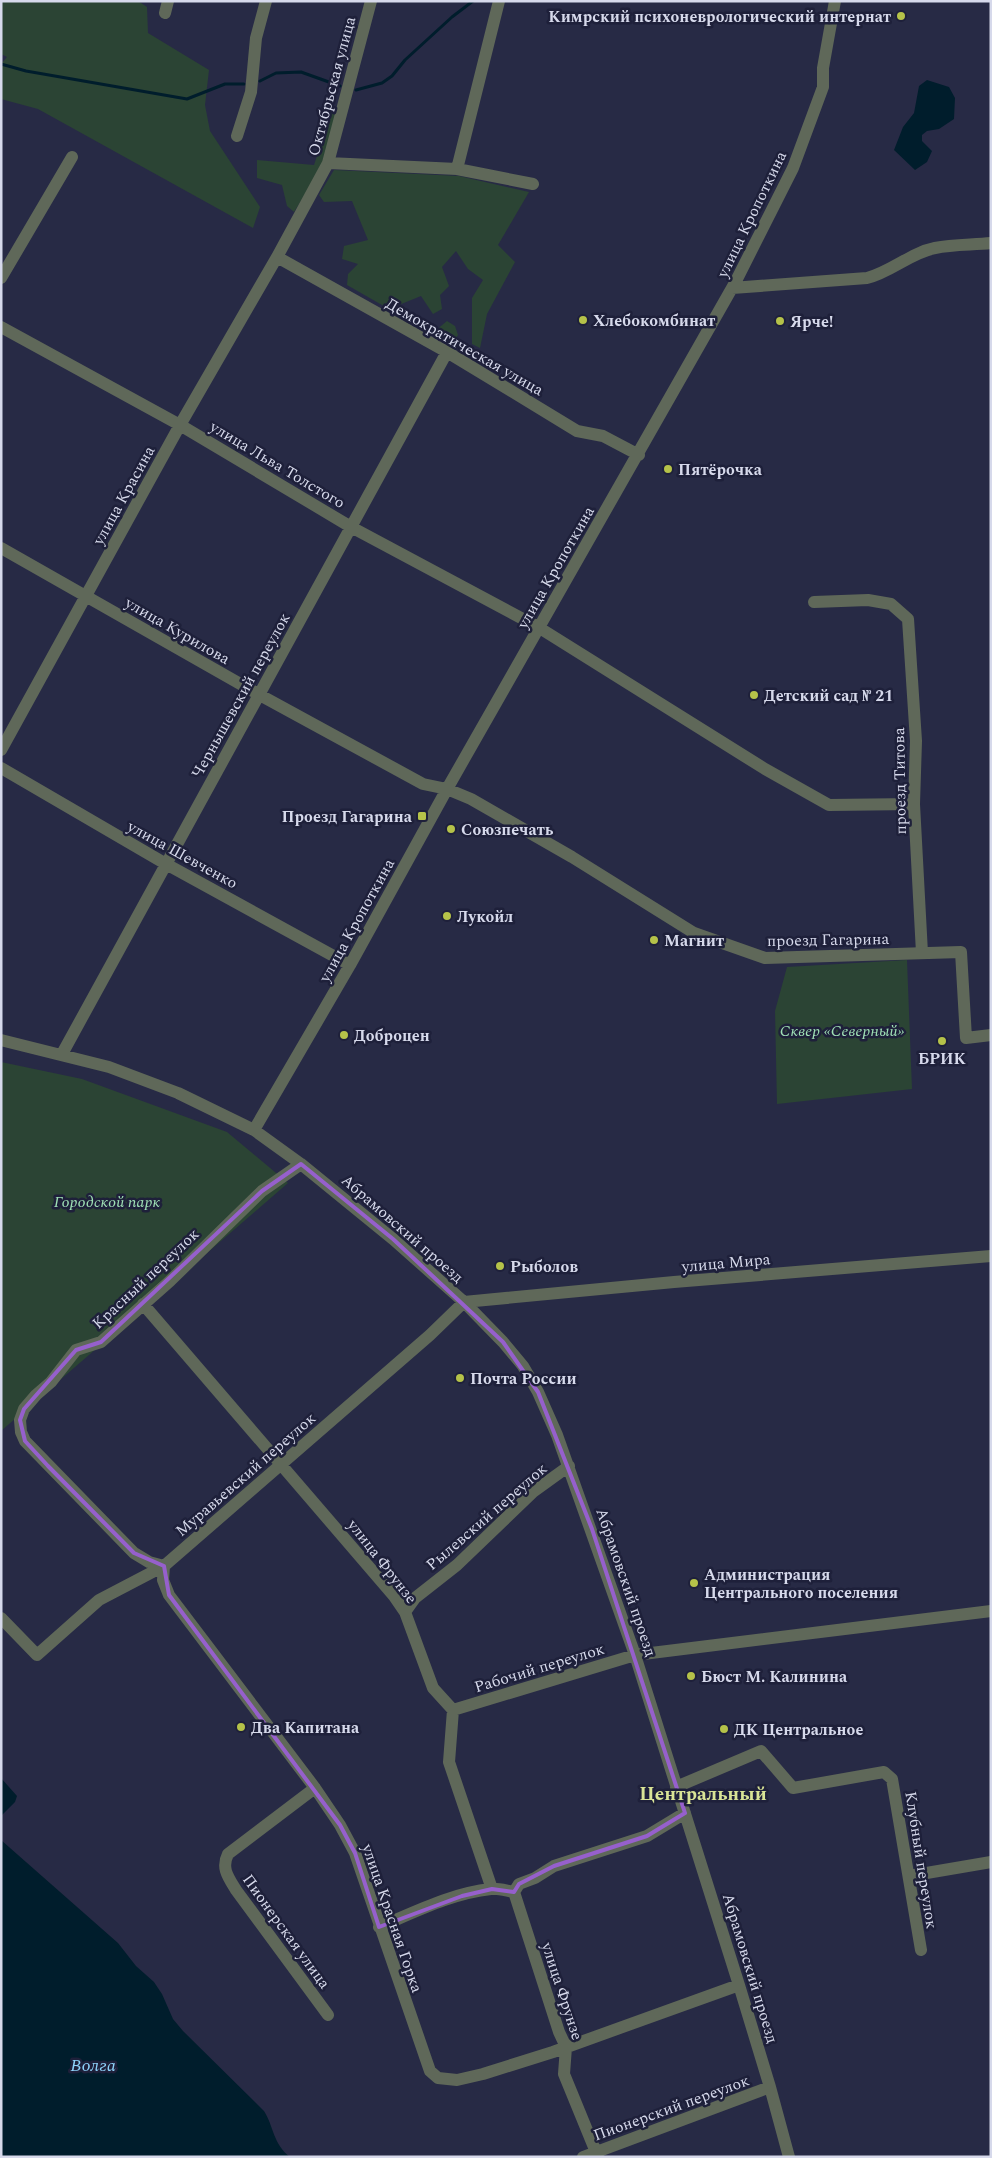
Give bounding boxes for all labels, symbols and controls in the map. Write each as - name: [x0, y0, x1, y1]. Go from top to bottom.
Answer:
- place label: Кимрский психоневрологический интернат: [548, 5, 891, 29]
- marker: Кимрский психоневрологический интернат: [895, 10, 907, 22]
- street label: Октябрьская улица: [302, 14, 362, 159]
- street label: улица Кропоткина: [710, 147, 793, 283]
- street label: Демократическая улица: [381, 292, 548, 402]
- place label: Хлебокомбинат: [593, 309, 715, 333]
- place label: Ярче!: [790, 310, 833, 334]
- marker: Хлебокомбинат: [577, 314, 589, 326]
- marker: Ярче!: [774, 315, 786, 327]
- street label: улица Льва Толстого: [204, 414, 350, 515]
- street label: улица Красина: [86, 441, 161, 550]
- place label: Пятёрочка: [678, 458, 763, 482]
- marker: Пятёрочка: [662, 463, 674, 475]
- street label: улица Кропоткина: [510, 502, 601, 634]
- street label: улица Курилова: [120, 590, 235, 671]
- street label: Чернышевский переулок: [185, 608, 296, 783]
- place label: Детский сад № 21: [764, 684, 893, 708]
- marker: Детский сад № 21: [748, 689, 760, 701]
- street label: проезд Титова: [887, 727, 913, 835]
- place label: Проезд Гагарина: [281, 805, 413, 829]
- marker: Проезд Гагарина: [416, 810, 428, 822]
- street label: улица Шевченко: [122, 814, 242, 895]
- place label: Союзпечать: [461, 818, 554, 842]
- marker: Союзпечать: [445, 823, 457, 835]
- street label: улица Кропоткина: [312, 854, 401, 988]
- place label: Лукойл: [457, 905, 514, 929]
- marker: Лукойл: [441, 910, 453, 922]
- street label: проезд Гагарина: [767, 927, 890, 953]
- place label: Магнит: [664, 929, 724, 953]
- marker: Магнит: [648, 934, 660, 946]
- park label: Сквер «Северный»: [780, 1019, 905, 1043]
- place label: Доброцен: [354, 1024, 430, 1048]
- marker: Доброцен: [338, 1029, 350, 1041]
- marker: БРИК: [936, 1035, 948, 1047]
- place label: БРИК: [918, 1047, 967, 1071]
- street label: Абрамовский проезд: [336, 1169, 469, 1289]
- park label: Городской парк: [54, 1190, 161, 1214]
- street label: Красный переулок: [87, 1223, 205, 1335]
- street label: улица Мира: [680, 1247, 772, 1279]
- place label: Рыболов: [510, 1255, 578, 1279]
- marker: Рыболов: [494, 1260, 506, 1272]
- place label: Почта России: [470, 1367, 577, 1391]
- marker: Почта России: [454, 1372, 466, 1384]
- street label: Муравьевский переулок: [170, 1407, 321, 1543]
- street label: Рылевский переулок: [421, 1457, 553, 1576]
- street label: Абрамовский проезд: [589, 1505, 663, 1660]
- street label: улица Фрунзе: [341, 1513, 423, 1609]
- place label: Администрация Центрального поселения: [704, 1563, 898, 1605]
- marker: Администрация Центрального поселения: [688, 1577, 700, 1589]
- street label: Рабочий переулок: [471, 1637, 607, 1699]
- place label: Бюст М. Калинина: [701, 1665, 848, 1689]
- marker: Бюст М. Калинина: [685, 1670, 697, 1682]
- place label: Два Капитана: [251, 1716, 360, 1740]
- place label: ДК Центральное: [734, 1718, 863, 1742]
- marker: Два Капитана: [235, 1721, 247, 1733]
- marker: ДК Центральное: [718, 1723, 730, 1735]
- district label: Центральный: [639, 1780, 767, 1809]
- street label: Клубный переулок: [898, 1790, 944, 1931]
- street label: улица Красная Горка: [355, 1840, 429, 1996]
- street label: Пионерская улица: [236, 1869, 336, 1994]
- street label: Абрамовский проезд: [716, 1890, 784, 2046]
- street label: улица Фрунзе: [535, 1938, 589, 2043]
- water label: Волга: [70, 2052, 116, 2079]
- street label: Пионерский переулок: [590, 2068, 753, 2147]

